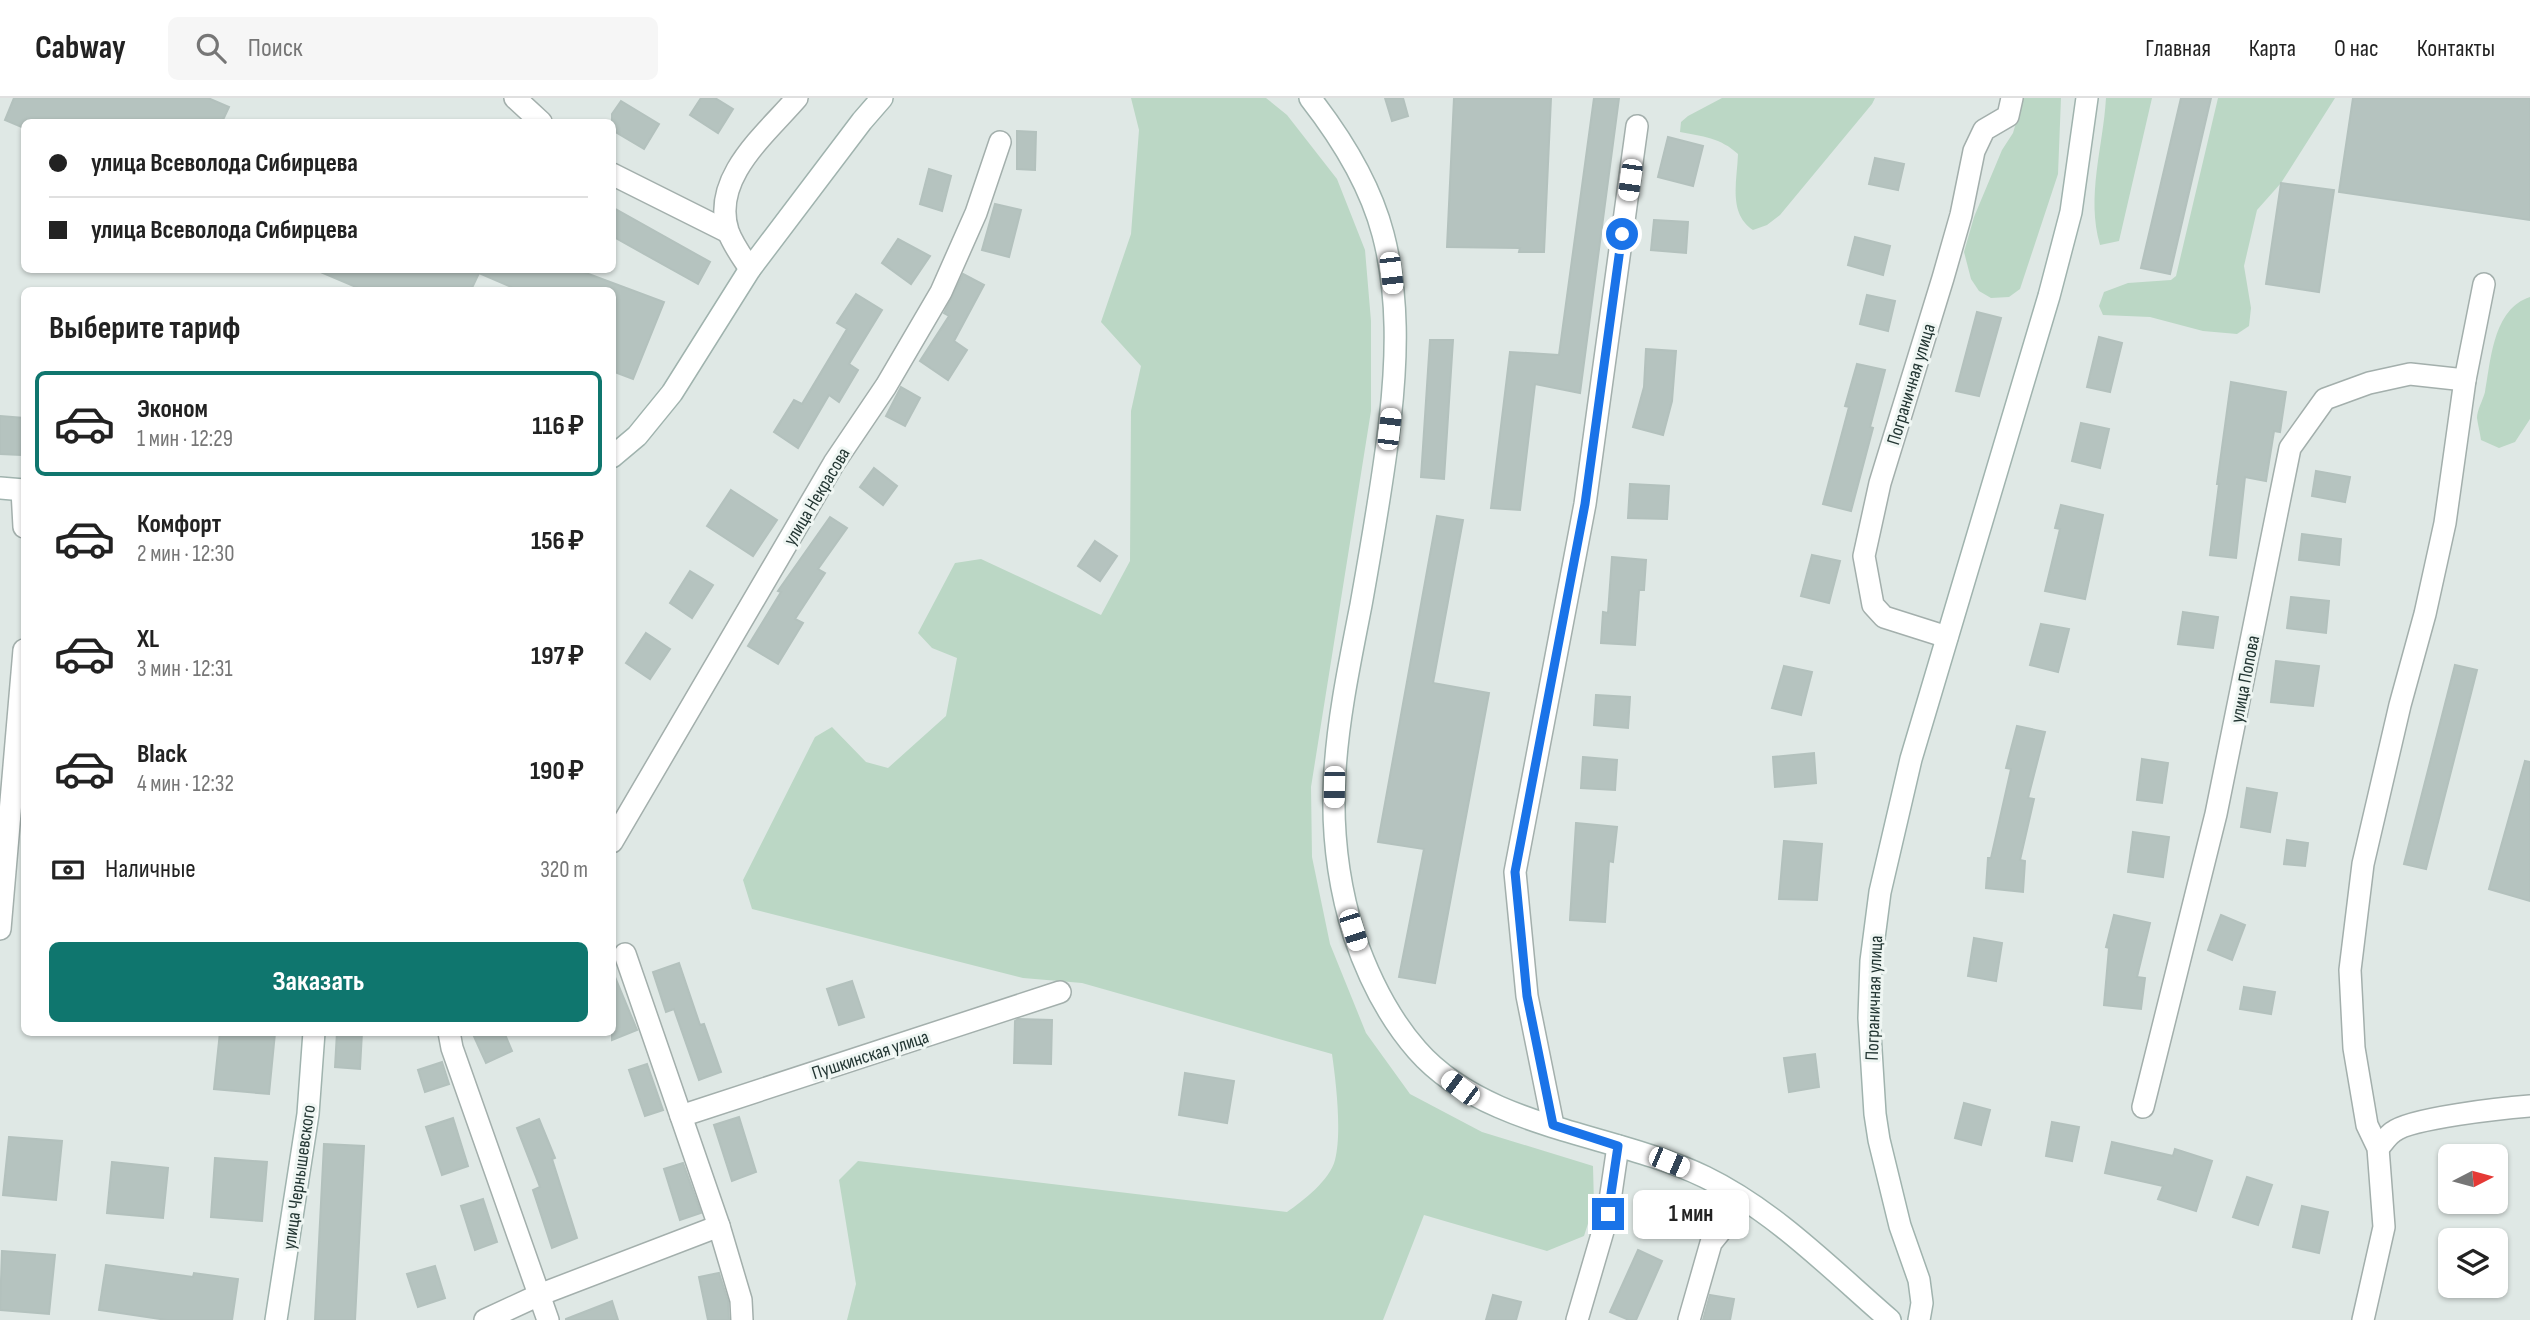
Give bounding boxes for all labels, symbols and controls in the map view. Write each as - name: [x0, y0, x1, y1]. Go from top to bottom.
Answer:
- search box: [168, 17, 658, 80]
- text: Cabway: [35, 28, 126, 68]
- icon: search: [192, 29, 230, 67]
- text: Поиск: [248, 33, 303, 64]
- text: Главная: [2145, 34, 2211, 63]
- text: Карта: [2249, 34, 2296, 63]
- text: О нас: [2334, 34, 2379, 63]
- text: Контакты: [2417, 34, 2495, 63]
- text: улица Всеволода Сибирцева: [91, 148, 358, 179]
- car: [1617, 158, 1644, 202]
- text: улица Всеволода Сибирцева: [91, 215, 358, 246]
- route start: [1606, 218, 1638, 250]
- car: [1379, 251, 1404, 295]
- text: Выберите тариф: [49, 309, 240, 348]
- street label: Пограничная улица: [1882, 321, 1941, 448]
- icon: car: [53, 392, 116, 455]
- text: Эконом: [137, 394, 208, 425]
- car: [1377, 407, 1402, 451]
- text: 116 ₽: [532, 411, 584, 442]
- text: 1 мин · 12:29: [137, 425, 233, 453]
- street label: улица Некрасова: [779, 444, 856, 550]
- icon: car: [53, 507, 116, 570]
- text: Комфорт: [137, 509, 221, 540]
- text: 156 ₽: [531, 526, 584, 557]
- text: 2 мин · 12:30: [137, 540, 235, 568]
- icon: car: [53, 622, 116, 685]
- text: XL: [137, 624, 159, 655]
- street label: улица Попова: [2226, 634, 2265, 725]
- text: 197 ₽: [531, 641, 584, 672]
- text: 3 мин · 12:31: [137, 655, 232, 683]
- icon: car: [53, 737, 116, 800]
- text: Black: [137, 739, 187, 770]
- text: 190 ₽: [530, 756, 584, 787]
- car: [1324, 766, 1345, 808]
- text: 4 мин · 12:32: [137, 770, 234, 798]
- icon: cash: [49, 851, 87, 889]
- text: Наличные: [105, 854, 196, 885]
- text: 320 m: [540, 856, 588, 884]
- car: [1337, 907, 1370, 953]
- street label: Пограничная улица: [1861, 935, 1888, 1061]
- button: Заказать: [49, 942, 588, 1022]
- street label: Пушкинская улица: [809, 1026, 932, 1085]
- car: [1437, 1067, 1484, 1109]
- street label: улица Чернышевского: [278, 1103, 321, 1251]
- car: [1646, 1144, 1693, 1180]
- north arrow: [2438, 1144, 2508, 1214]
- map controls: [2438, 1144, 2508, 1298]
- callout: 1 мин: [1632, 1190, 1748, 1238]
- route end: [1592, 1198, 1624, 1230]
- text: 1 мин: [1669, 1200, 1713, 1228]
- button: layers: [2438, 1228, 2508, 1298]

